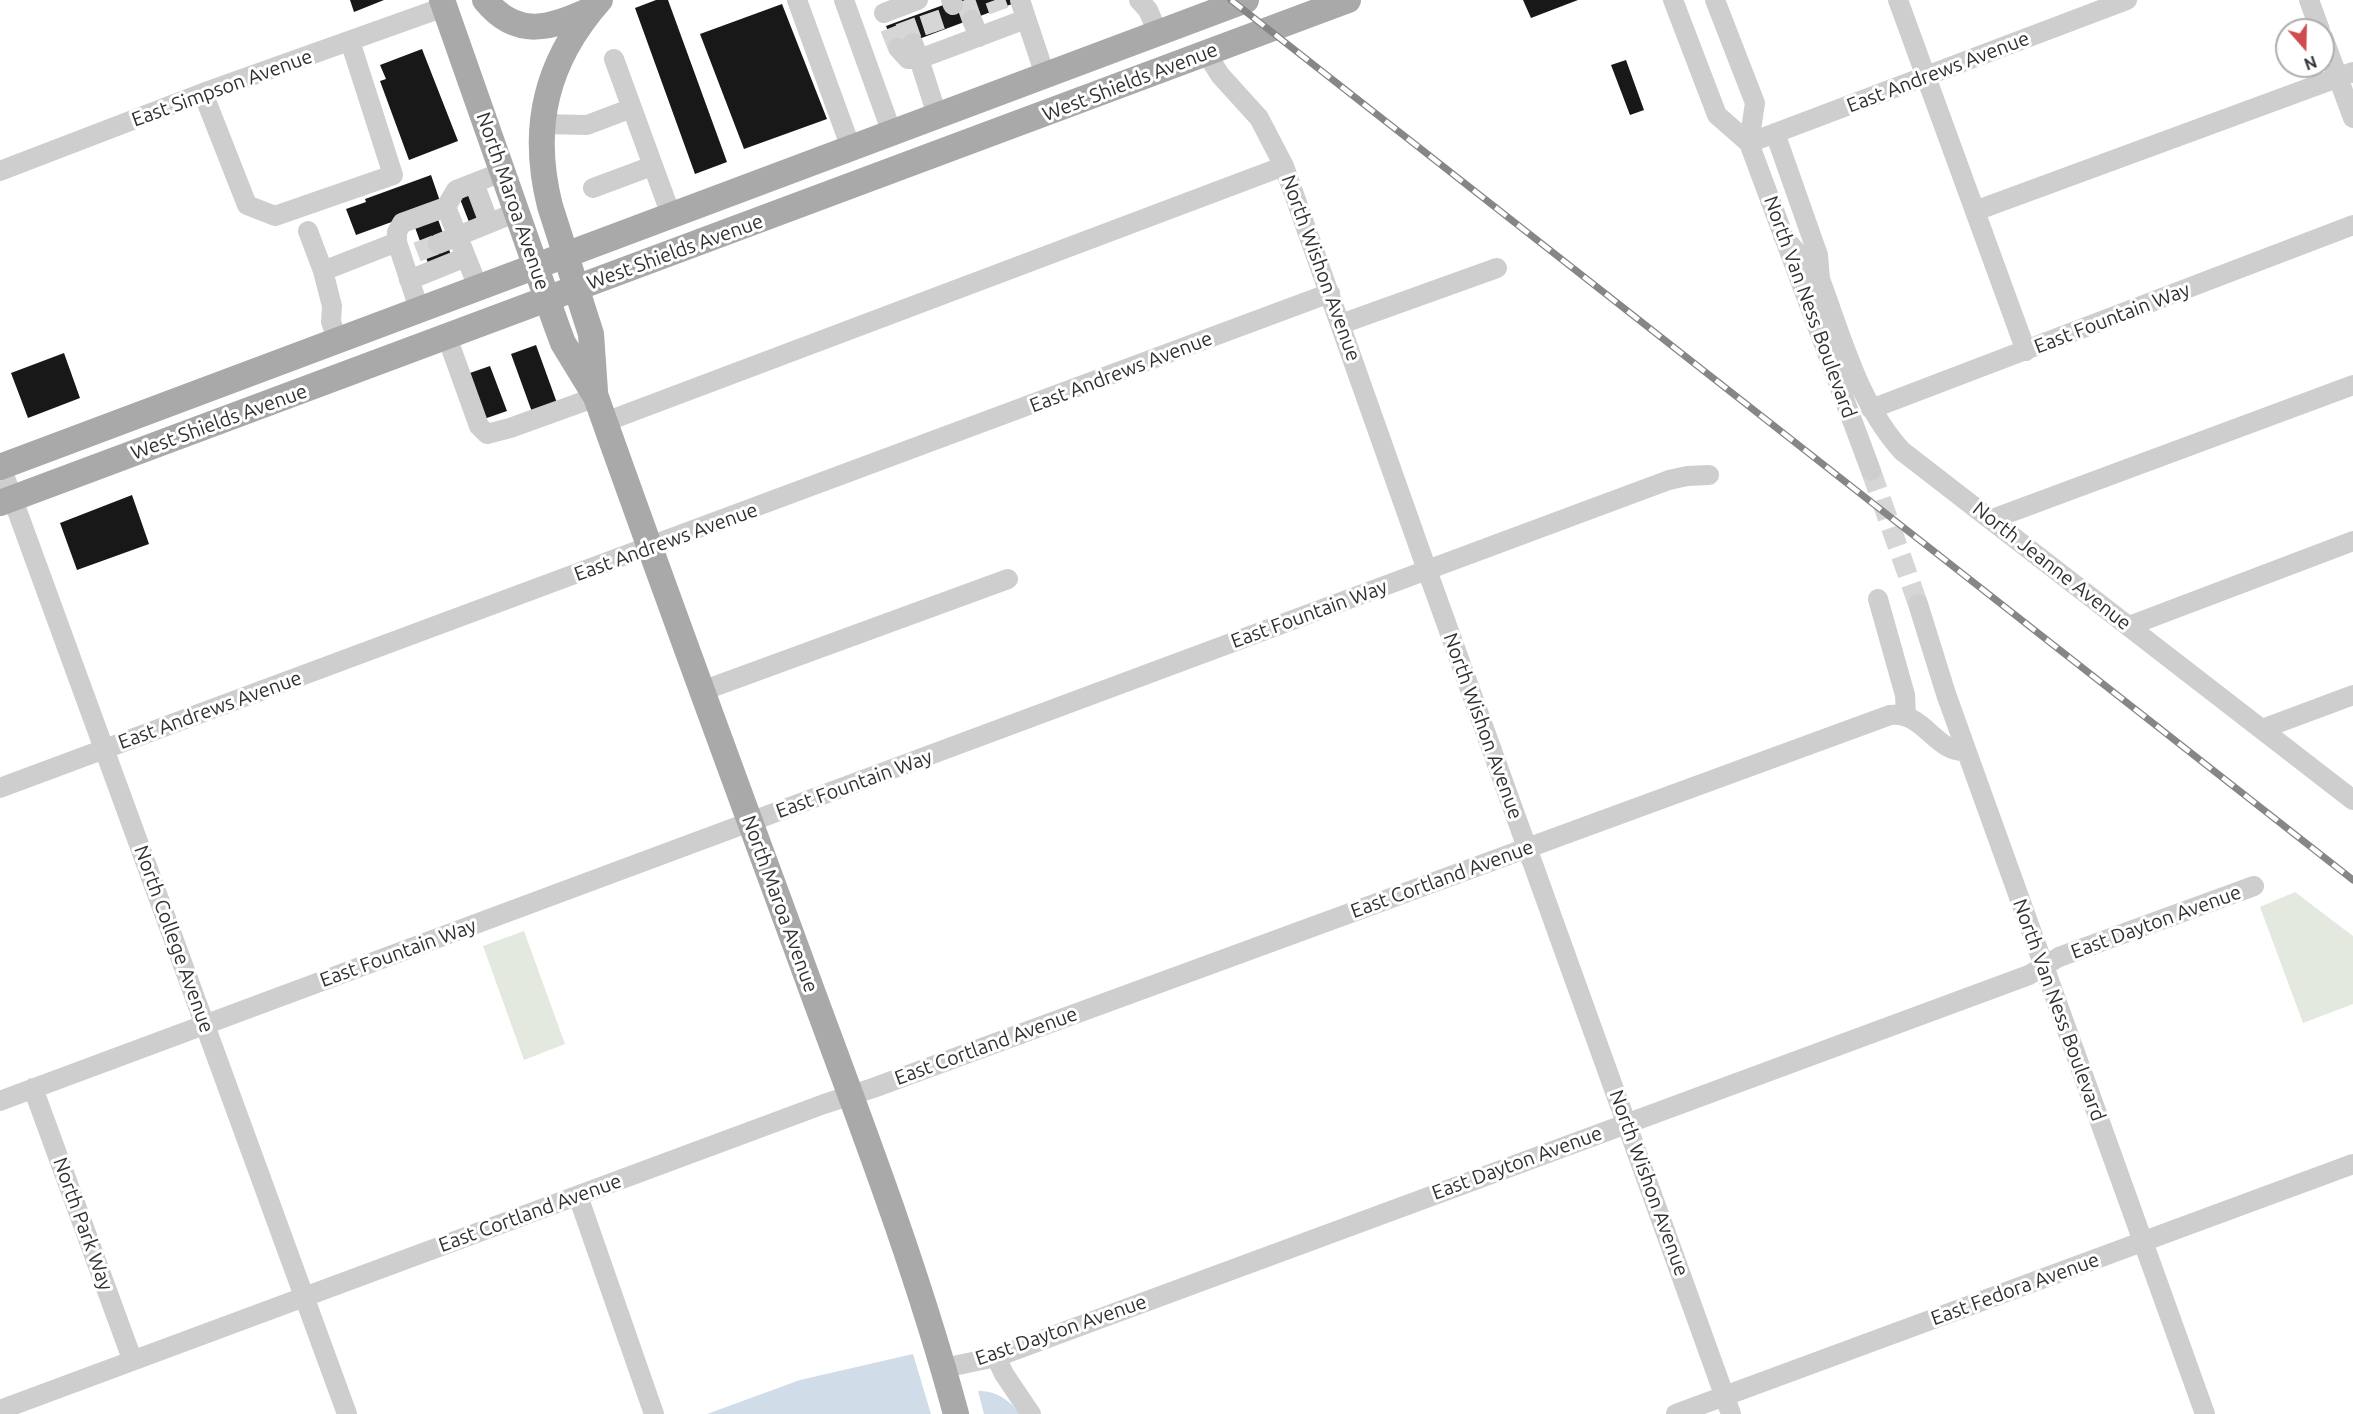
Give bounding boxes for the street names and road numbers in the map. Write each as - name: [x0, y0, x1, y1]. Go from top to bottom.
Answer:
- street label: East Andrews Avenue: [1843, 26, 2033, 118]
- street label: West Shields Avenue: [1039, 38, 1221, 126]
- street label: East Simpson Avenue: [128, 44, 316, 132]
- street label: North Maroa Avenue: [471, 109, 555, 293]
- street label: North Wishon Avenue: [1276, 172, 1366, 364]
- street label: North Van Ness Boulevard: [1759, 193, 1861, 421]
- street label: West Shields Avenue: [584, 209, 766, 295]
- street label: East Fountain Way: [2031, 277, 2193, 359]
- street label: East Andrews Avenue: [1026, 326, 1216, 418]
- street label: West Shields Avenue: [128, 379, 310, 465]
- street label: North Jeanne Avenue: [1968, 497, 2136, 635]
- street label: East Andrews Avenue: [571, 498, 761, 586]
- street label: East Fountain Way: [1228, 575, 1390, 653]
- street label: North Wishon Avenue: [1438, 630, 1528, 822]
- street label: East Andrews Avenue: [115, 666, 305, 754]
- street label: East Fountain Way: [773, 745, 935, 823]
- street label: North Maroa Avenue: [737, 812, 823, 996]
- street label: East Cortland Avenue: [1347, 835, 1537, 923]
- street label: North College Avenue: [129, 842, 219, 1036]
- street label: East Dayton Avenue: [2068, 880, 2244, 964]
- street label: North Van Ness Boulevard: [2008, 896, 2110, 1124]
- street label: East Fountain Way: [317, 914, 479, 992]
- street label: East Cortland Avenue: [891, 1002, 1081, 1090]
- street label: North Wishon Avenue: [1604, 1087, 1694, 1279]
- street label: East Dayton Avenue: [1429, 1121, 1605, 1205]
- street label: North Park Way: [48, 1154, 118, 1294]
- street label: East Cortland Avenue: [435, 1169, 625, 1257]
- street label: East Fedora Avenue: [1928, 1247, 2102, 1331]
- street label: East Dayton Avenue: [972, 1289, 1150, 1371]

